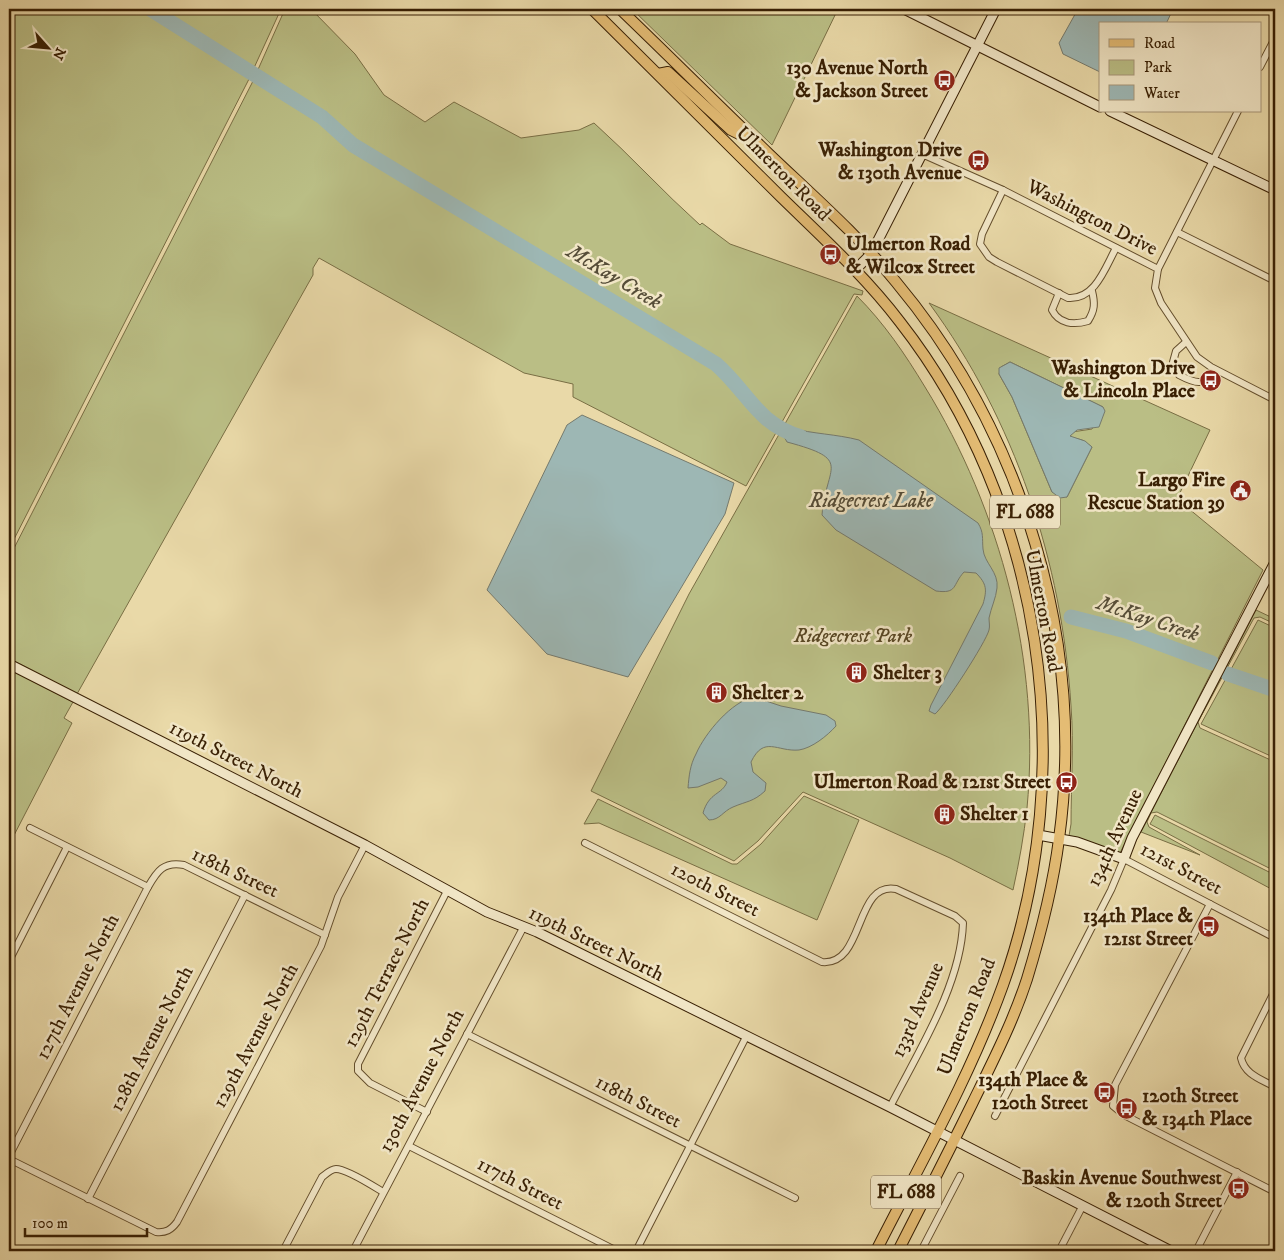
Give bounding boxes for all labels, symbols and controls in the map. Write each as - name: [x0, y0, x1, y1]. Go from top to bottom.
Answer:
- north arrow: [22, 22, 72, 72]
- legend: [1099, 22, 1262, 112]
- text: Road: [1144, 34, 1176, 53]
- text: N: [48, 44, 69, 63]
- place label: 130 Avenue North & Jackson Street: [786, 56, 929, 104]
- text: Park: [1144, 58, 1173, 77]
- bus stop icon: 130 Avenue North & Jackson Street: [932, 68, 956, 92]
- text: Water: [1143, 84, 1180, 103]
- street label: Ulmerton Road: [730, 121, 836, 227]
- place label: Washington Drive & 130th Avenue: [817, 138, 963, 186]
- bus stop icon: Washington Drive & 130th Avenue: [966, 149, 990, 173]
- street label: Washington Drive: [1021, 174, 1162, 262]
- place label: Ulmerton Road & Wilcox Street: [846, 232, 975, 280]
- water label: McKay Creek: [560, 238, 666, 316]
- bus stop icon: Ulmerton Road & Wilcox Street: [818, 243, 842, 267]
- place label: Washington Drive & Lincoln Place: [1050, 356, 1196, 404]
- bus stop icon: Washington Drive & Lincoln Place: [1199, 368, 1223, 392]
- place label: Largo Fire Rescue Station 39: [1087, 468, 1226, 516]
- public building icon: Largo Fire Rescue Station 39: [1229, 479, 1253, 503]
- water label: Ridgecrest Lake: [808, 488, 934, 514]
- road number: FL 688: [990, 496, 1060, 528]
- street label: Ulmerton Road: [1019, 548, 1067, 674]
- water label: McKay Creek: [1092, 590, 1203, 648]
- park label: Ridgecrest Park: [793, 624, 913, 649]
- building icon: Shelter 3: [845, 661, 869, 685]
- place label: Shelter 3: [873, 661, 942, 686]
- building icon: Shelter 2: [704, 681, 728, 705]
- place label: Shelter 2: [732, 681, 805, 706]
- street label: 119th Street North: [165, 715, 308, 805]
- place label: Ulmerton Road & 121st Street: [813, 770, 1052, 795]
- bus stop icon: Ulmerton Road & 121st Street: [1055, 770, 1079, 794]
- street label: 134th Avenue: [1081, 785, 1149, 891]
- building icon: Shelter 1: [932, 802, 956, 826]
- place label: Shelter 1: [960, 802, 1029, 827]
- street label: 121st Street: [1136, 837, 1226, 901]
- street label: 118th Street: [187, 842, 283, 904]
- street label: 120th Street: [666, 857, 764, 923]
- street label: 129th Terrace North: [339, 894, 436, 1052]
- street label: 119th Street North: [524, 900, 668, 988]
- place label: 134th Place & 121st Street: [1083, 904, 1194, 952]
- street label: 127th Avenue North: [30, 909, 126, 1064]
- bus stop icon: 134th Place & 121st Street: [1197, 915, 1221, 939]
- street label: Ulmerton Road: [932, 955, 1002, 1079]
- street label: 129th Avenue North: [207, 959, 305, 1113]
- street label: 133rd Avenue: [886, 959, 950, 1061]
- street label: 128th Avenue North: [104, 961, 200, 1116]
- street label: 130th Avenue North: [374, 1005, 471, 1157]
- place label: 134th Place & 120th Street: [978, 1068, 1089, 1116]
- street label: 118th Street: [591, 1070, 685, 1134]
- bus stop icon: 134th Place & 120th Street: [1092, 1080, 1116, 1104]
- place label: 120th Street & 134th Place: [1142, 1084, 1253, 1132]
- bus stop icon: 120th Street & 134th Place: [1114, 1096, 1138, 1120]
- street label: 117th Street: [473, 1152, 567, 1216]
- place label: Baskin Avenue Southwest & 120th Street: [1022, 1166, 1223, 1214]
- road number: FL 688: [871, 1176, 941, 1208]
- bus stop icon: Baskin Avenue Southwest & 120th Street: [1226, 1177, 1250, 1201]
- scale bar: [25, 1205, 148, 1237]
- text: 100 m: [32, 1214, 68, 1233]

